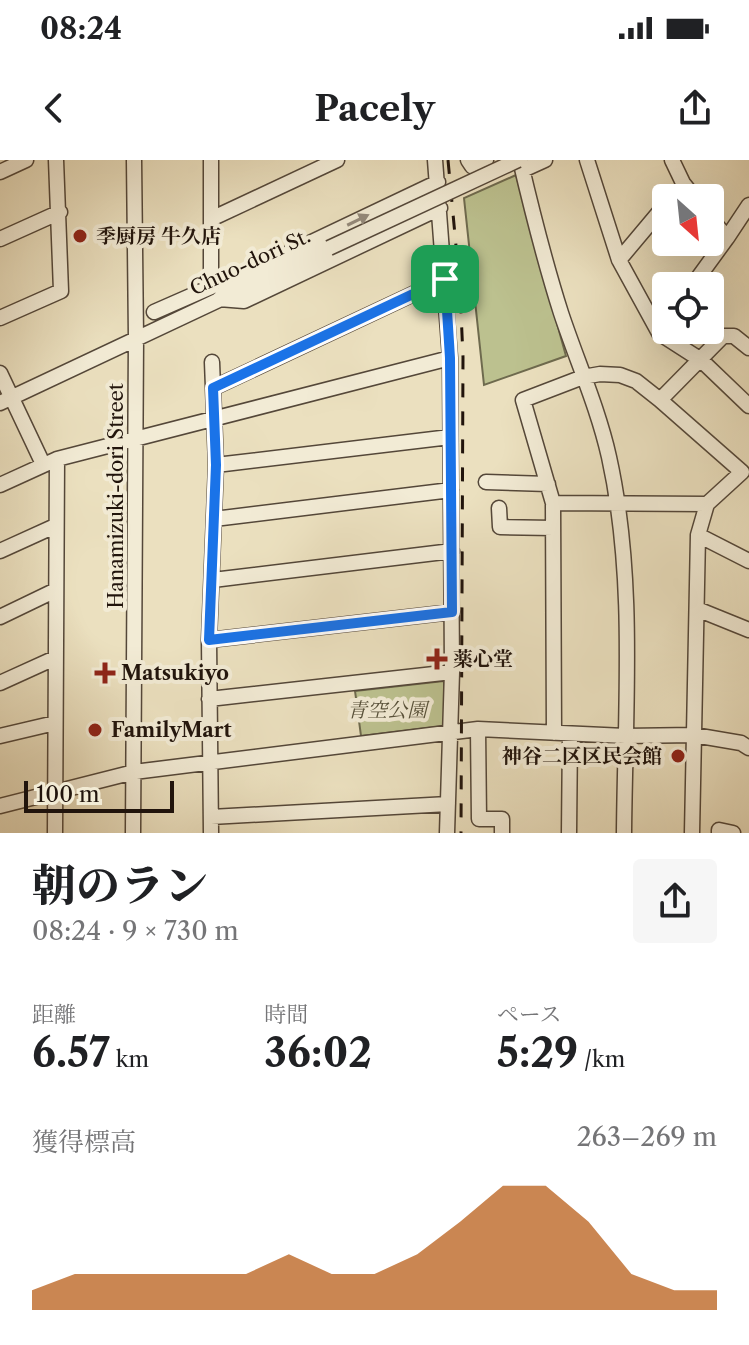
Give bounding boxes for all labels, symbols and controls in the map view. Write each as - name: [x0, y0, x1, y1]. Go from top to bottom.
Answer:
- text: 08:24: [40, 10, 122, 47]
- icon: back: [32, 86, 76, 130]
- text: Pacely: [314, 86, 435, 130]
- icon: share: [673, 86, 717, 130]
- north arrow: [652, 184, 724, 256]
- map controls: [652, 184, 724, 344]
- one-way arrow: [346, 213, 369, 227]
- place label: 季厨房 牛久店: [96, 224, 221, 248]
- street label: Chuo-dori St.: [186, 224, 314, 300]
- marker: 季厨房 牛久店: [71, 227, 89, 245]
- pin: [411, 245, 479, 313]
- icon: arrive: [423, 257, 467, 301]
- button: locate: [652, 272, 724, 344]
- street label: Hanamizuki-dori Street: [104, 383, 128, 609]
- place label: 薬心堂: [453, 647, 513, 671]
- marker: 薬心堂: [428, 650, 446, 668]
- place label: Matsukiyo: [121, 661, 229, 685]
- marker: Matsukiyo: [96, 664, 114, 682]
- park label: 青空公園: [347, 698, 430, 722]
- place label: FamilyMart: [111, 718, 232, 742]
- marker: FamilyMart: [86, 721, 104, 739]
- place label: 神谷二区区民会館: [502, 744, 662, 768]
- marker: 神谷二区区民会館: [669, 747, 687, 765]
- scale bar: [24, 777, 174, 813]
- text: 100 m: [36, 781, 99, 808]
- text: 朝のラン: [32, 858, 208, 912]
- button: share: [633, 859, 717, 943]
- text: 08:24 · 9 × 730 m: [32, 915, 239, 947]
- text: 距離: [32, 1001, 76, 1028]
- text: 時間: [264, 1001, 308, 1028]
- text: ペース: [497, 1001, 562, 1028]
- text: 6.57: [32, 1028, 110, 1077]
- text: 36:02: [264, 1028, 372, 1077]
- text: 5:29: [497, 1028, 578, 1077]
- text: km: [110, 1046, 149, 1073]
- text: /km: [578, 1046, 625, 1073]
- text: 263–269 m: [577, 1121, 717, 1153]
- text: 獲得標高: [32, 1126, 136, 1158]

